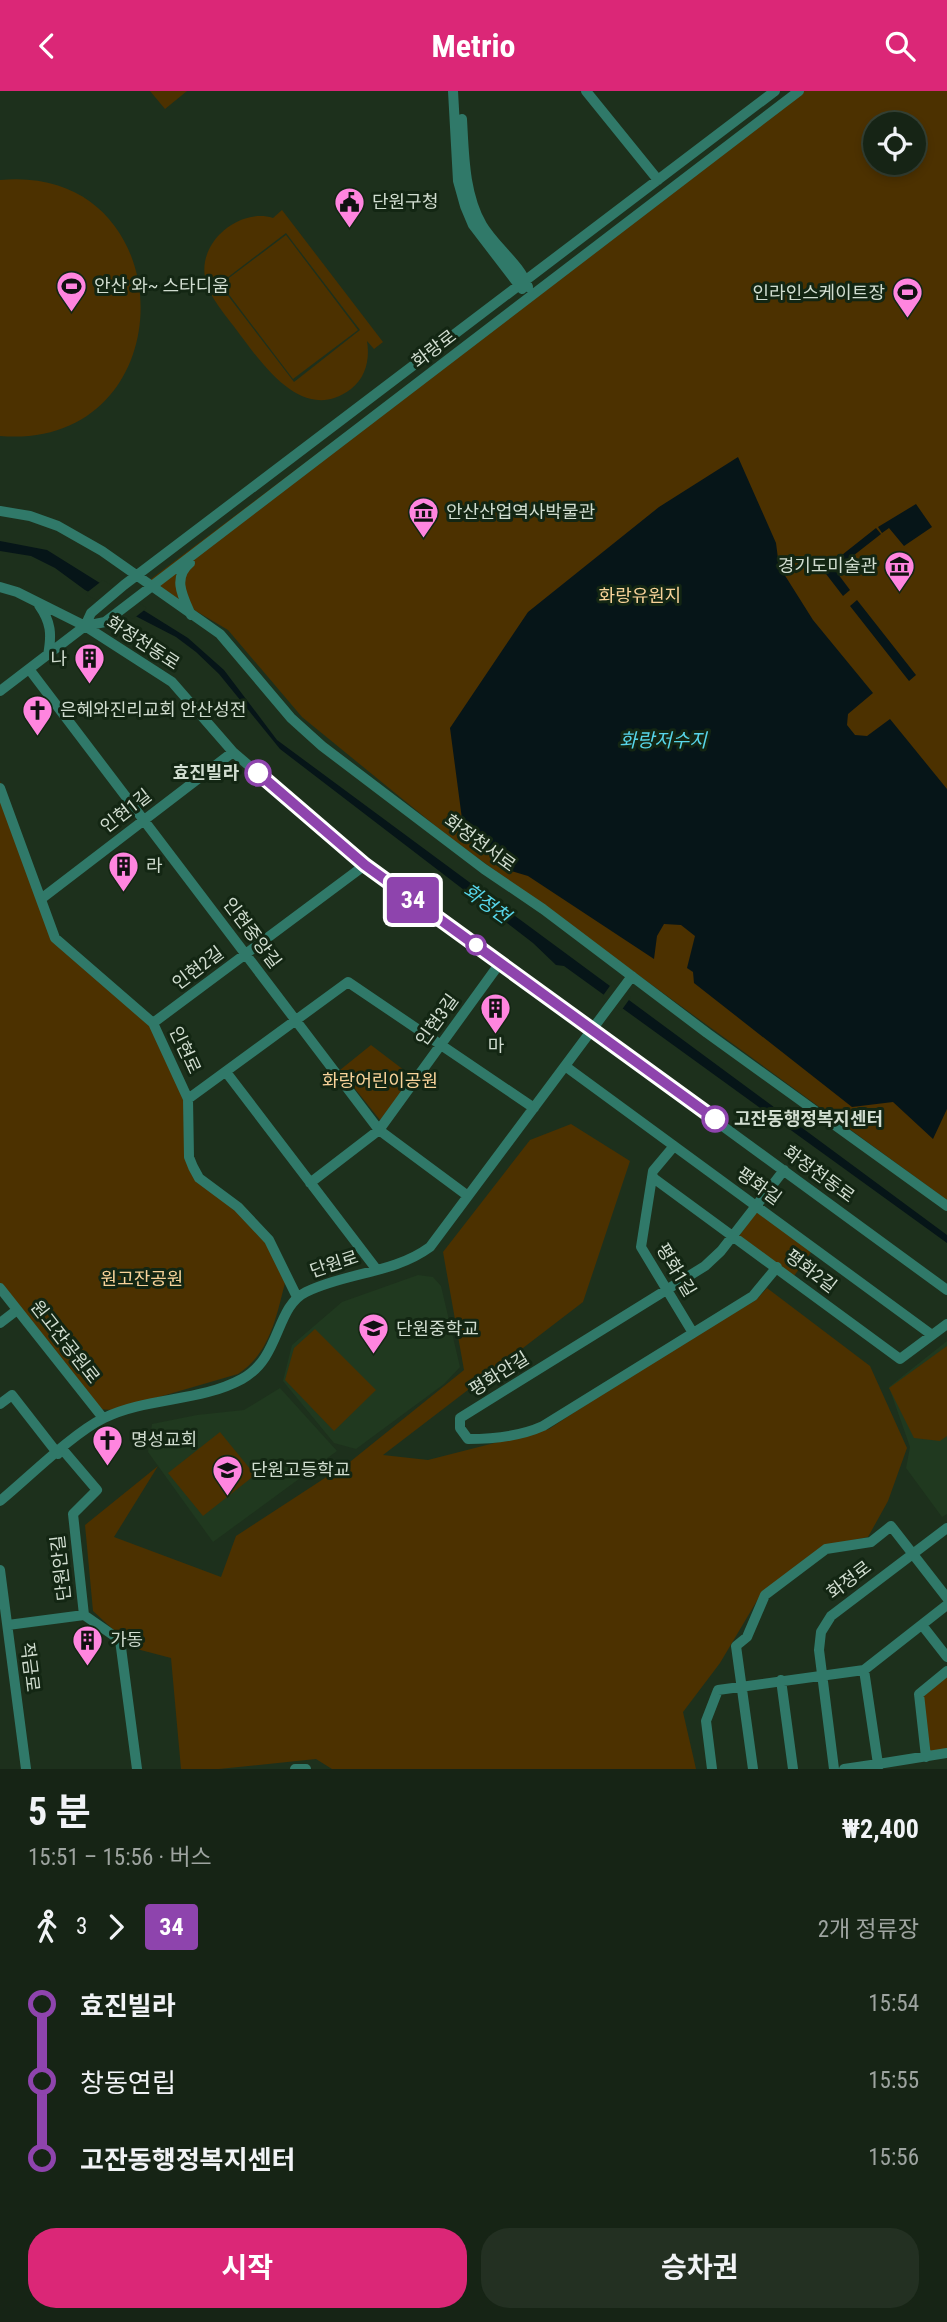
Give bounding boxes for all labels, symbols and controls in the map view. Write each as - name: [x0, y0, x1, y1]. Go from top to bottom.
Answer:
- icon: back: [28, 27, 66, 65]
- text: Metrio: [432, 27, 515, 65]
- icon: search: [881, 27, 919, 65]
- map controls: [863, 112, 926, 175]
- button: locate: [863, 112, 926, 175]
- public building icon: 단원구청: [332, 185, 366, 229]
- place label: 단원구청: [372, 191, 438, 212]
- sports icon: 안산 와~ 스타디움: [54, 269, 88, 313]
- place label: 안산 와~ 스타디움: [94, 275, 229, 296]
- sports icon: 인라인스케이트장: [891, 276, 925, 320]
- place label: 인라인스케이트장: [753, 282, 885, 303]
- street label: 화랑로: [408, 325, 460, 372]
- museum icon: 안산산업역사박물관: [406, 495, 440, 539]
- place label: 안산산업역사박물관: [446, 501, 595, 522]
- museum icon: 경기도미술관: [883, 549, 917, 593]
- place label: 경기도미술관: [778, 555, 877, 576]
- park label: 화랑유원지: [599, 585, 681, 606]
- street label: 화정천동로: [103, 611, 184, 674]
- building icon: 나: [73, 642, 107, 686]
- place label: 나: [50, 648, 67, 669]
- church icon: 은혜와진리교회 안산성전: [20, 693, 54, 737]
- place label: 은혜와진리교회 안산성전: [60, 699, 246, 720]
- water label: 화랑저수지: [619, 729, 708, 752]
- marker: 효진빌라: [245, 760, 271, 786]
- place label: 효진빌라: [173, 762, 239, 783]
- street label: 인현1길: [96, 784, 155, 837]
- street label: 화정천서로: [441, 810, 520, 875]
- building icon: 라: [106, 849, 140, 893]
- place label: 라: [146, 855, 163, 876]
- line badge: 34: [382, 877, 444, 923]
- water label: 화정천: [459, 879, 516, 929]
- text: 34: [401, 886, 425, 914]
- street label: 인현중앙길: [219, 893, 286, 972]
- unlabelled marker: [466, 935, 486, 955]
- street label: 인현2길: [168, 942, 227, 994]
- street label: 인현3길: [411, 990, 462, 1050]
- building icon: 마: [479, 991, 513, 1035]
- street label: 인현로: [165, 1023, 205, 1077]
- place label: 마: [488, 1035, 505, 1056]
- park label: 화랑어린이공원: [322, 1070, 438, 1091]
- marker: 고잔동행정복지센터: [702, 1106, 728, 1132]
- place label: 고잔동행정복지센터: [734, 1108, 883, 1129]
- street label: 화정천동로: [780, 1141, 859, 1206]
- street label: 평화길: [733, 1162, 786, 1209]
- street label: 평화1길: [652, 1239, 701, 1300]
- street label: 평화2길: [782, 1245, 841, 1297]
- street label: 단원로: [307, 1246, 361, 1281]
- park label: 원고잔공원: [101, 1268, 183, 1289]
- street label: 원고잔공원로: [27, 1296, 104, 1387]
- school or university icon: 단원중학교: [356, 1312, 390, 1356]
- place label: 단원중학교: [396, 1318, 479, 1339]
- street label: 평화안길: [465, 1347, 532, 1400]
- church icon: 명성교회: [91, 1423, 125, 1467]
- place label: 명성교회: [131, 1429, 197, 1450]
- school or university icon: 단원고등학교: [211, 1453, 245, 1497]
- place label: 단원고등학교: [251, 1459, 350, 1480]
- street label: 단원안길: [47, 1534, 74, 1602]
- street label: 화정로: [823, 1556, 875, 1603]
- building icon: 가동: [70, 1623, 104, 1667]
- place label: 가동: [110, 1629, 143, 1650]
- street label: 적금로: [17, 1641, 44, 1693]
- text: 5 분: [28, 1790, 91, 1834]
- text: ₩2,400: [842, 1814, 919, 1844]
- text: 15:51 – 15:56 · 버스: [28, 1844, 212, 1871]
- icon: walk: [28, 1908, 66, 1946]
- icon: forward: [97, 1908, 135, 1946]
- text: 3: [76, 1913, 87, 1940]
- text: 34: [159, 1913, 184, 1941]
- text: 2개 정류장: [818, 1916, 919, 1943]
- text: 15:54: [868, 1990, 919, 2017]
- text: 효진빌라: [80, 1991, 176, 2021]
- text: 15:55: [868, 2067, 919, 2094]
- text: 창동연립: [80, 2068, 176, 2098]
- text: 15:56: [868, 2144, 919, 2171]
- text: 고잔동행정복지센터: [80, 2145, 295, 2175]
- button: 시작: [28, 2228, 467, 2308]
- button: 승차권: [481, 2228, 919, 2308]

